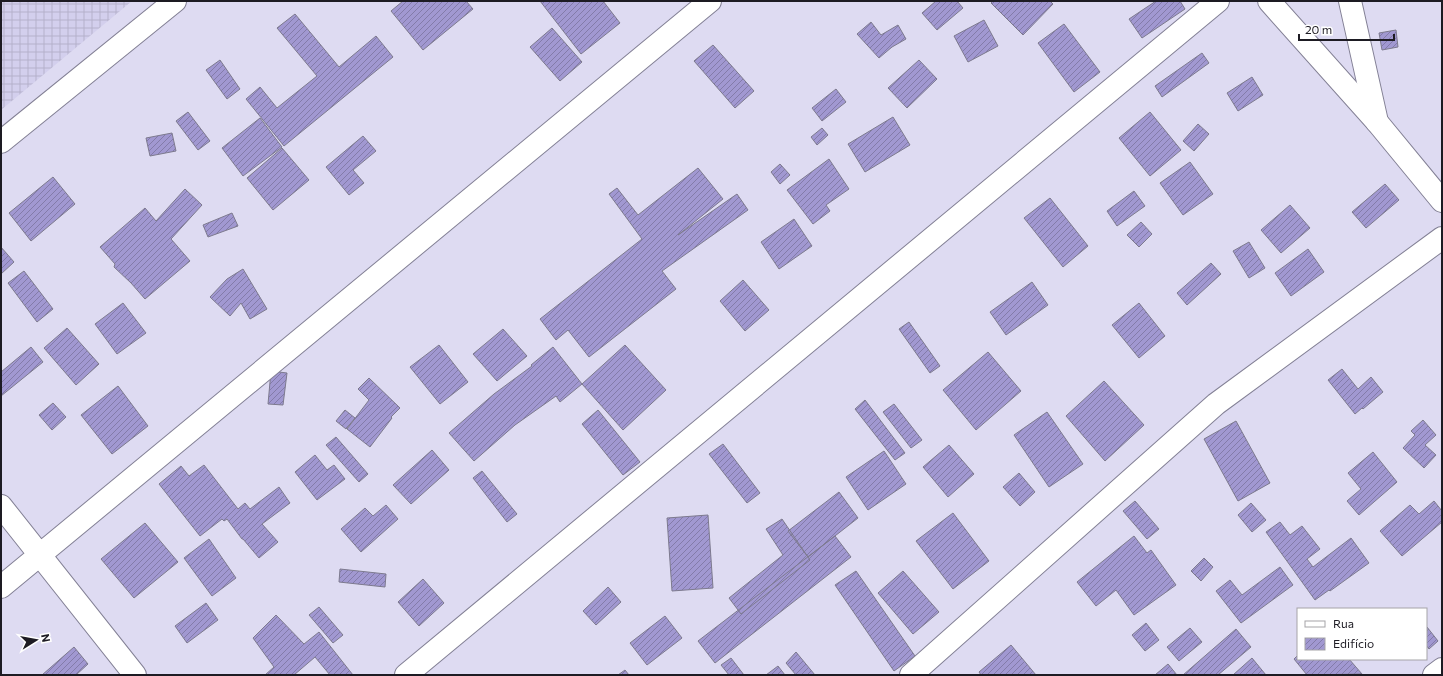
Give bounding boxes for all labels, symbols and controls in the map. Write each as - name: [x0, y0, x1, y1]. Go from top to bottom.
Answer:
- scale bar: [1299, 16, 1394, 42]
- text: 20 m: [1305, 22, 1332, 36]
- legend: [1297, 608, 1427, 660]
- text: Rua: [1333, 616, 1354, 630]
- north arrow: [16, 620, 56, 660]
- text: N: [39, 633, 53, 643]
- text: Edifício: [1333, 636, 1374, 650]

